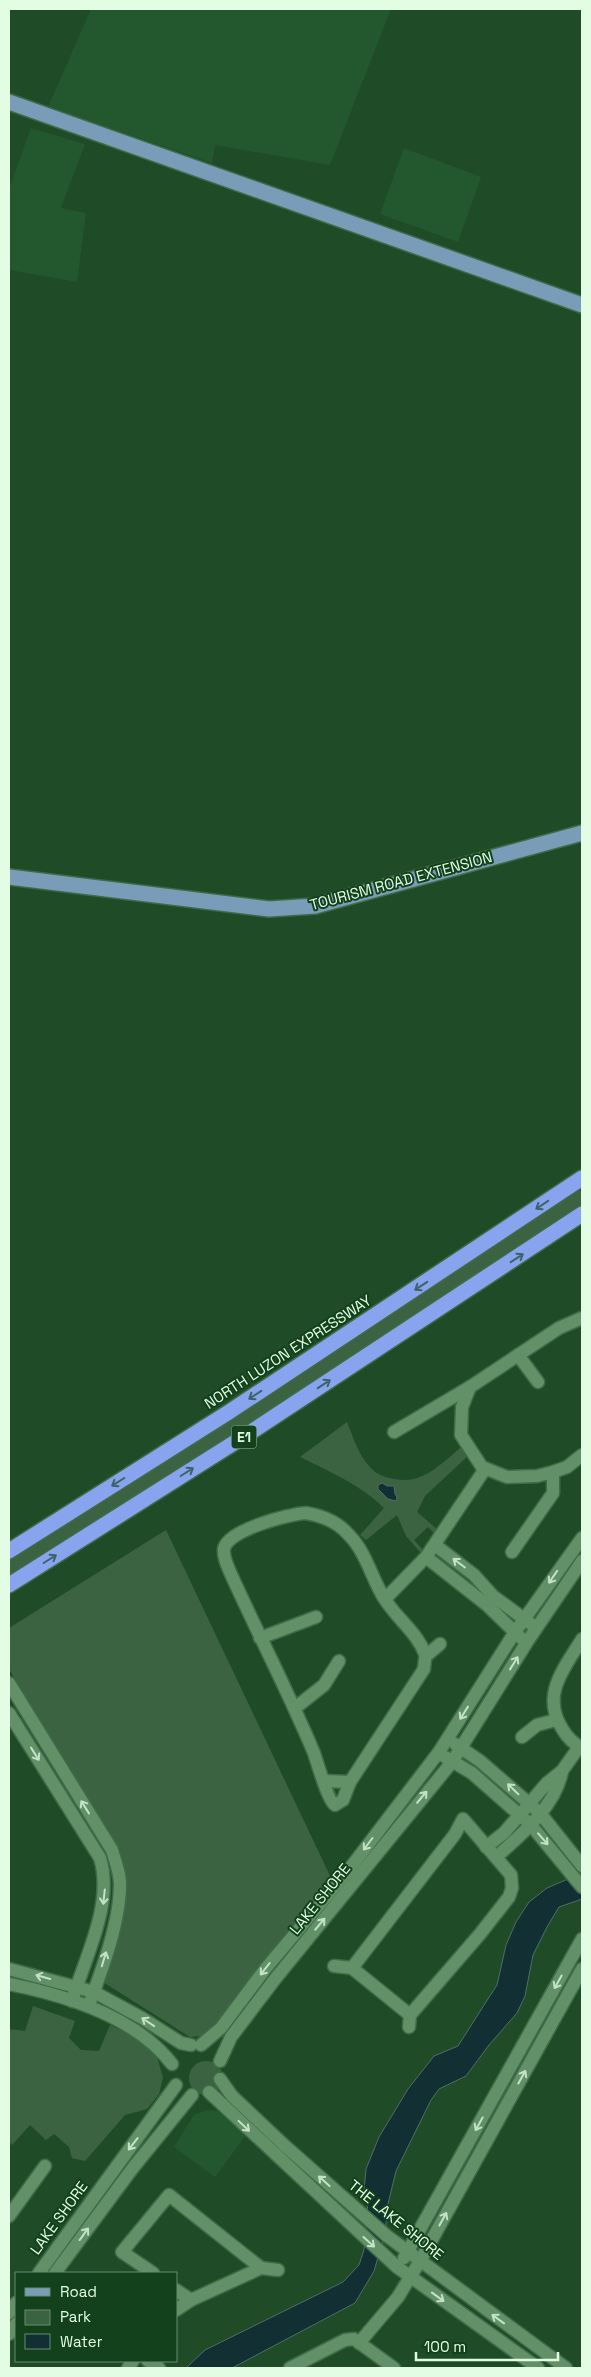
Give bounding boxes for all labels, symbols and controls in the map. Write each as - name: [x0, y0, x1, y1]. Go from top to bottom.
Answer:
- street label: TOURISM ROAD EXTENSION: [308, 847, 494, 914]
- one-way arrow: [535, 1200, 549, 1210]
- one-way arrow: [509, 1252, 523, 1262]
- one-way arrow: [414, 1282, 428, 1292]
- street label: NORTH LUZON EXPRESSWAY: [201, 1290, 375, 1413]
- one-way arrow: [317, 1379, 331, 1389]
- one-way arrow: [249, 1390, 263, 1400]
- road number: E1: [232, 1425, 256, 1448]
- one-way arrow: [180, 1467, 194, 1477]
- one-way arrow: [112, 1477, 126, 1487]
- one-way arrow: [43, 1554, 57, 1564]
- one-way arrow: [453, 1558, 466, 1569]
- one-way arrow: [548, 1570, 558, 1584]
- one-way arrow: [509, 1657, 519, 1671]
- one-way arrow: [459, 1706, 469, 1720]
- one-way arrow: [30, 1747, 40, 1761]
- one-way arrow: [506, 1783, 519, 1795]
- one-way arrow: [416, 1790, 428, 1803]
- one-way arrow: [80, 1800, 91, 1814]
- one-way arrow: [537, 1833, 549, 1846]
- one-way arrow: [363, 1837, 373, 1851]
- street label: LAKE SHORE: [285, 1859, 354, 1938]
- one-way arrow: [99, 1889, 108, 1905]
- one-way arrow: [315, 1917, 326, 1930]
- one-way arrow: [99, 1951, 109, 1967]
- one-way arrow: [259, 1962, 270, 1975]
- one-way arrow: [35, 1971, 51, 1981]
- one-way arrow: [553, 1974, 563, 1989]
- one-way arrow: [142, 2017, 156, 2027]
- one-way arrow: [517, 2070, 527, 2084]
- one-way arrow: [473, 2116, 483, 2130]
- one-way arrow: [238, 2120, 251, 2132]
- one-way arrow: [127, 2137, 138, 2150]
- one-way arrow: [318, 2175, 331, 2187]
- street label: THE LAKE SHORE: [345, 2175, 448, 2264]
- street label: LAKE SHORE: [26, 2177, 92, 2258]
- one-way arrow: [439, 2212, 448, 2227]
- one-way arrow: [79, 2227, 89, 2241]
- one-way arrow: [363, 2236, 376, 2247]
- legend: [15, 2272, 178, 2362]
- text: Road: [60, 2282, 97, 2301]
- one-way arrow: [431, 2291, 444, 2302]
- text: Park: [60, 2307, 91, 2326]
- one-way arrow: [491, 2314, 505, 2324]
- scale bar: [416, 2330, 558, 2362]
- text: Water: [60, 2332, 103, 2351]
- text: 100 m: [424, 2337, 466, 2356]

